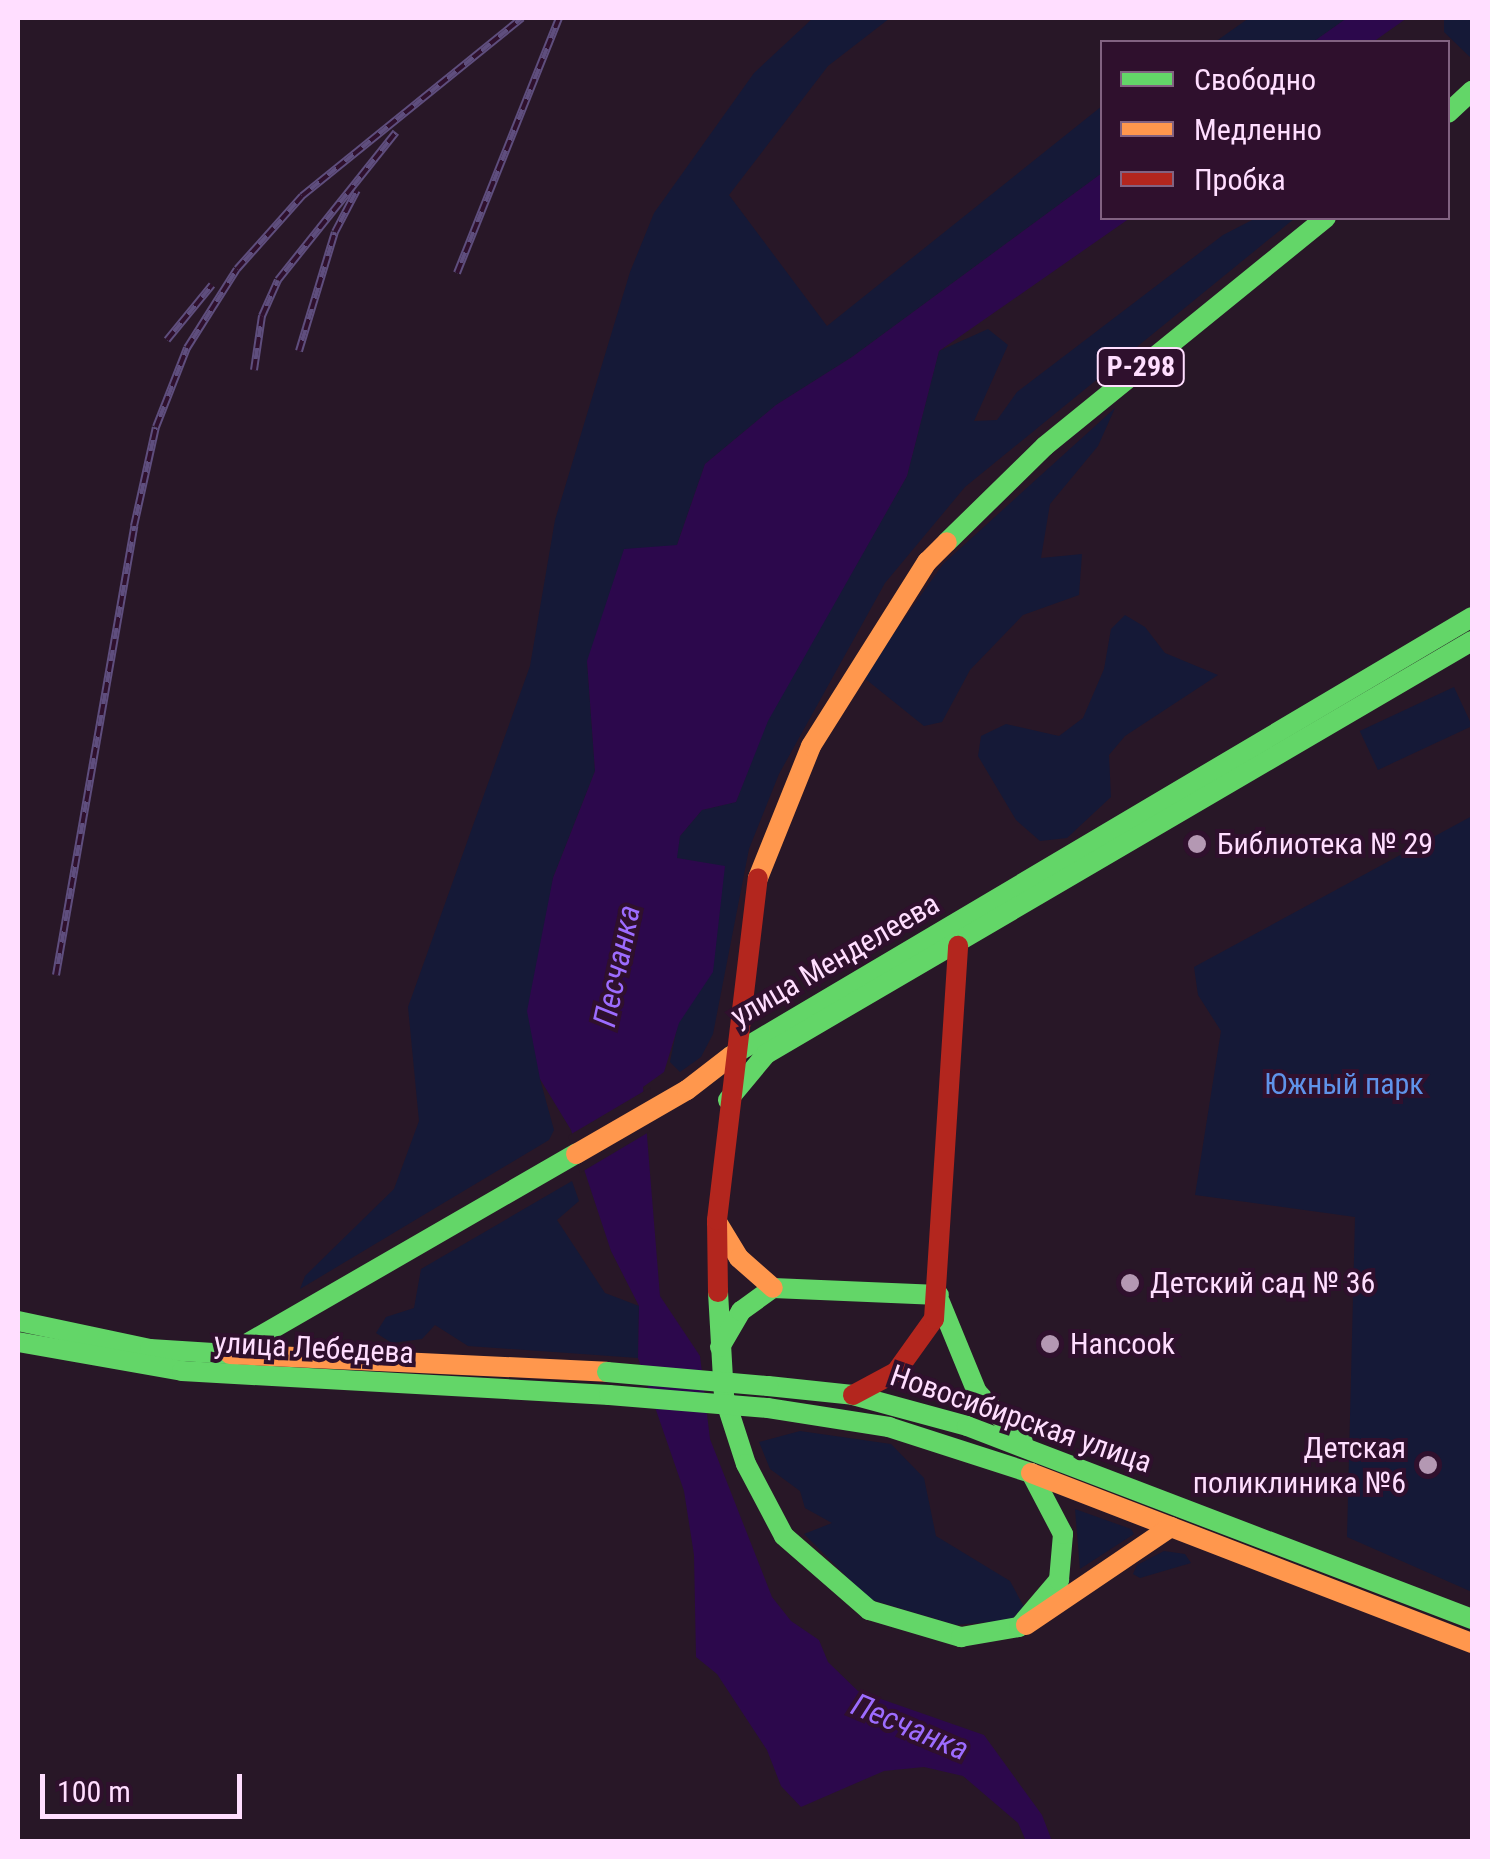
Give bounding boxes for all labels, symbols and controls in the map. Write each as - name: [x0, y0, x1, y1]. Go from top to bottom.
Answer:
- legend: [1100, 40, 1450, 220]
- text: Свободно: [1194, 62, 1316, 97]
- text: Медленно: [1194, 112, 1322, 147]
- text: Пробка: [1194, 162, 1286, 197]
- road number: Р-298: [1096, 344, 1186, 390]
- place label: Библиотека № 29: [1217, 826, 1433, 862]
- marker: Библиотека № 29: [1186, 833, 1208, 855]
- street label: улица Менделеева: [724, 886, 946, 1034]
- water label: Песчанка: [585, 902, 649, 1030]
- park label: Южный парк: [1264, 1066, 1424, 1102]
- place label: Детский сад № 36: [1150, 1265, 1375, 1301]
- marker: Детский сад № 36: [1119, 1272, 1141, 1294]
- street label: улица Лебедева: [213, 1325, 415, 1371]
- place label: Hancook: [1070, 1326, 1175, 1362]
- marker: Hancook: [1039, 1333, 1061, 1355]
- street label: Новосибирская улица: [886, 1357, 1156, 1481]
- place label: Детская поликлиника №6: [1193, 1430, 1406, 1500]
- marker: Детская поликлиника №6: [1415, 1452, 1441, 1478]
- water label: Песчанка: [846, 1685, 974, 1769]
- scale bar: [45, 1754, 248, 1816]
- text: 100 m: [57, 1774, 131, 1809]

